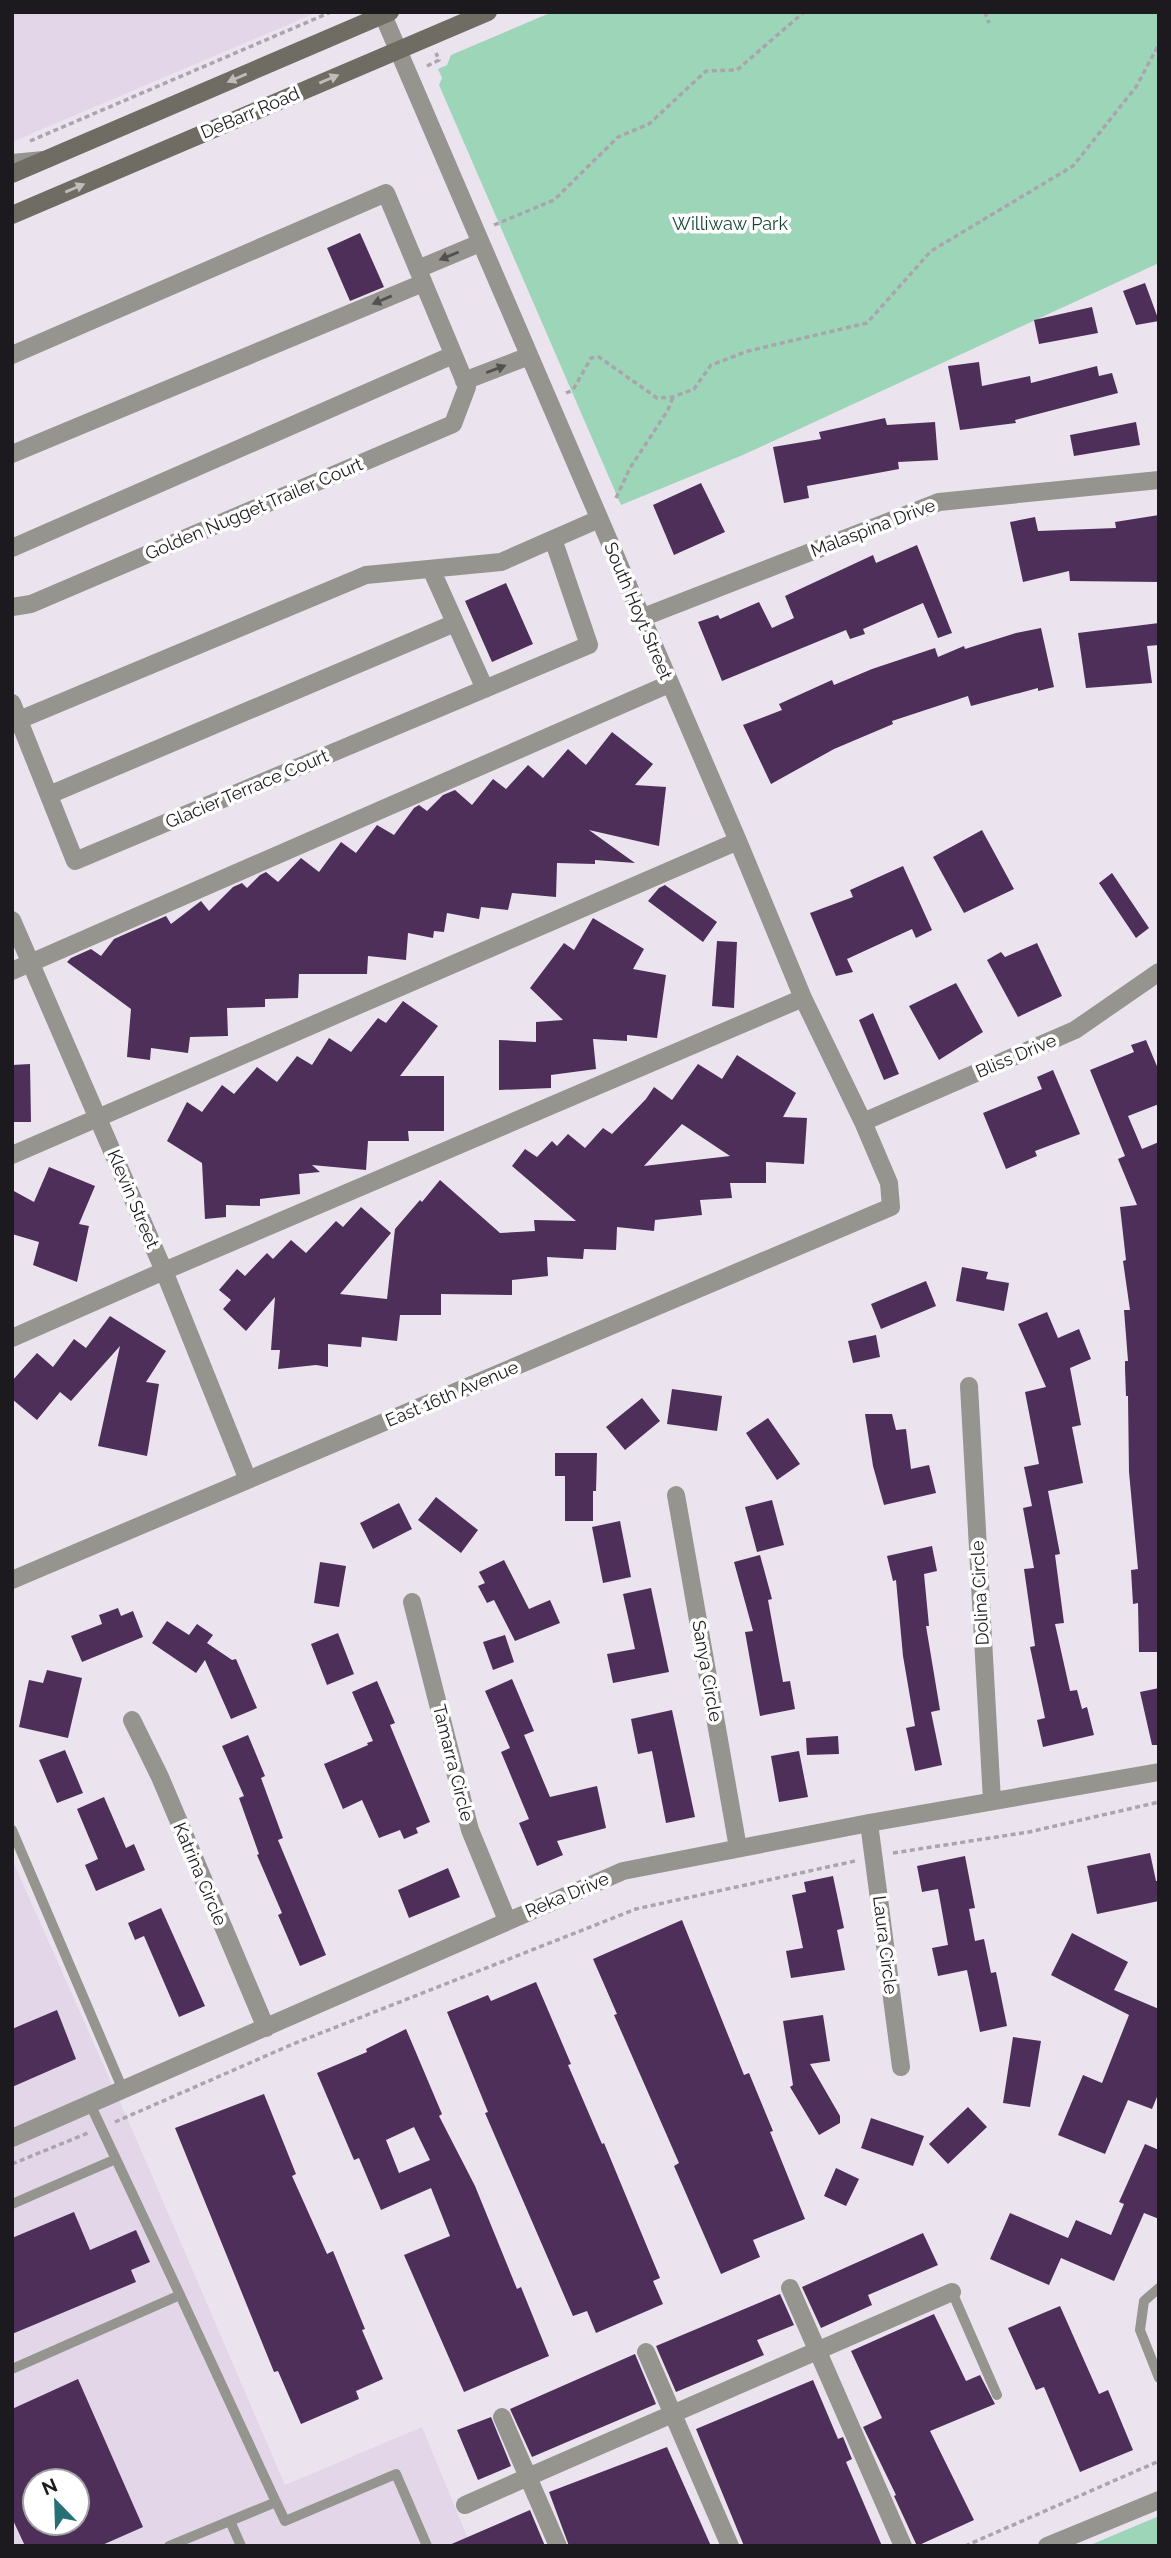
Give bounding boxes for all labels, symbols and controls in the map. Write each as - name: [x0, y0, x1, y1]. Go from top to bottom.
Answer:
- one-way arrow: [227, 72, 247, 84]
- one-way arrow: [319, 73, 340, 84]
- street label: DeBarr Road: [197, 82, 302, 143]
- one-way arrow: [65, 182, 85, 194]
- park label: Williwaw Park: [672, 213, 788, 234]
- one-way arrow: [438, 250, 459, 261]
- one-way arrow: [371, 295, 392, 306]
- one-way arrow: [486, 363, 507, 374]
- street label: Golden Nugget Trailer Court: [142, 453, 366, 564]
- street label: Malaspina Drive: [808, 494, 938, 561]
- street label: South Hoyt Street: [600, 539, 677, 683]
- street label: Glacier Terrace Court: [162, 745, 331, 832]
- street label: Bliss Drive: [972, 1029, 1060, 1082]
- street label: Klevin Street: [103, 1146, 164, 1251]
- street label: East 16th Avenue: [382, 1356, 522, 1431]
- street label: Dolina Circle: [966, 1540, 993, 1646]
- street label: Sanya Circle: [688, 1619, 727, 1724]
- street label: Tamarra Circle: [429, 1702, 478, 1824]
- street label: Katrina Circle: [169, 1819, 232, 1929]
- street label: Reka Drive: [522, 1867, 612, 1922]
- street label: Laura Circle: [869, 1894, 902, 1996]
- north arrow: [21, 2467, 91, 2537]
- text: N: [38, 2473, 60, 2499]

